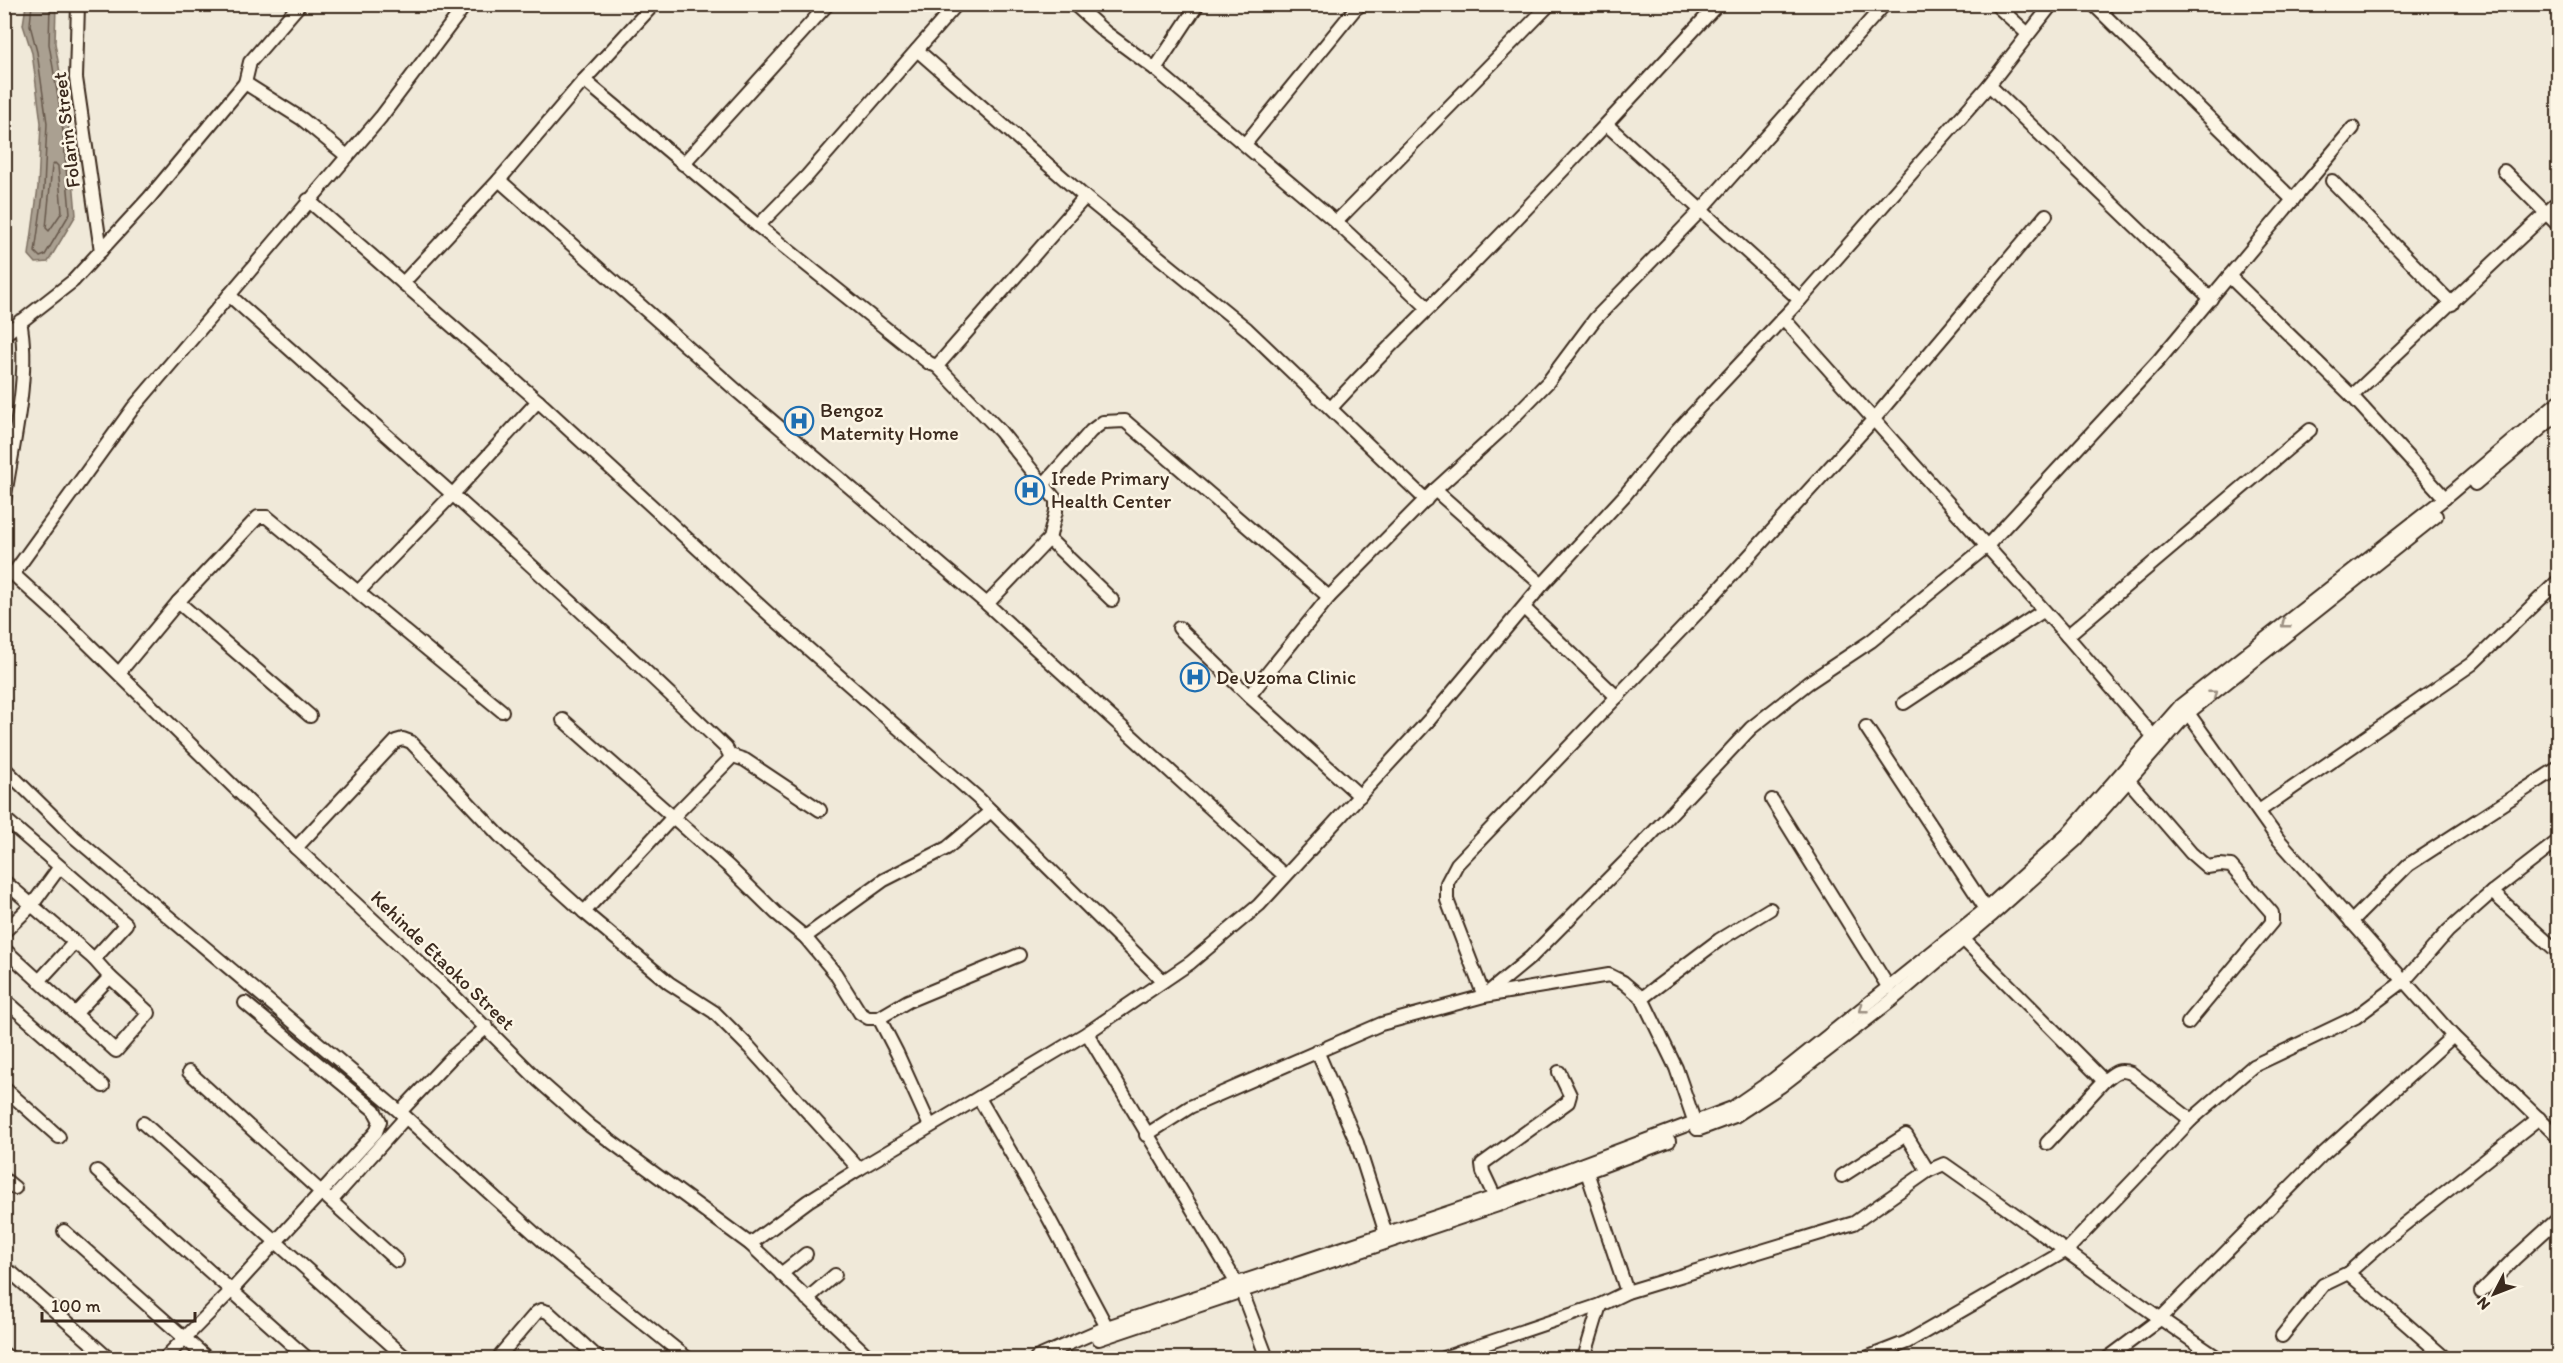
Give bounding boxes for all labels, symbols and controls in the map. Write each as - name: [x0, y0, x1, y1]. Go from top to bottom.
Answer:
- street label: Folarin Street: [47, 71, 85, 189]
- place label: Bengoz Maternity Home: [820, 398, 959, 445]
- hospital icon: Bengoz Maternity Home: [783, 405, 815, 437]
- place label: Irede Primary Health Center: [1051, 466, 1171, 513]
- hospital icon: Irede Primary Health Center: [1014, 474, 1046, 506]
- one-way arrow: [2280, 616, 2291, 627]
- hospital icon: De Uzoma Clinic: [1179, 661, 1211, 693]
- place label: De Uzoma Clinic: [1216, 665, 1356, 689]
- one-way arrow: [2206, 690, 2217, 701]
- street label: Kehinde Etaoko Street: [366, 885, 520, 1035]
- one-way arrow: [1859, 1002, 1870, 1013]
- north arrow: [2464, 1264, 2524, 1324]
- scale bar: [42, 1285, 195, 1323]
- text: N: [2473, 1293, 2494, 1314]
- text: 100 m: [51, 1295, 101, 1317]

